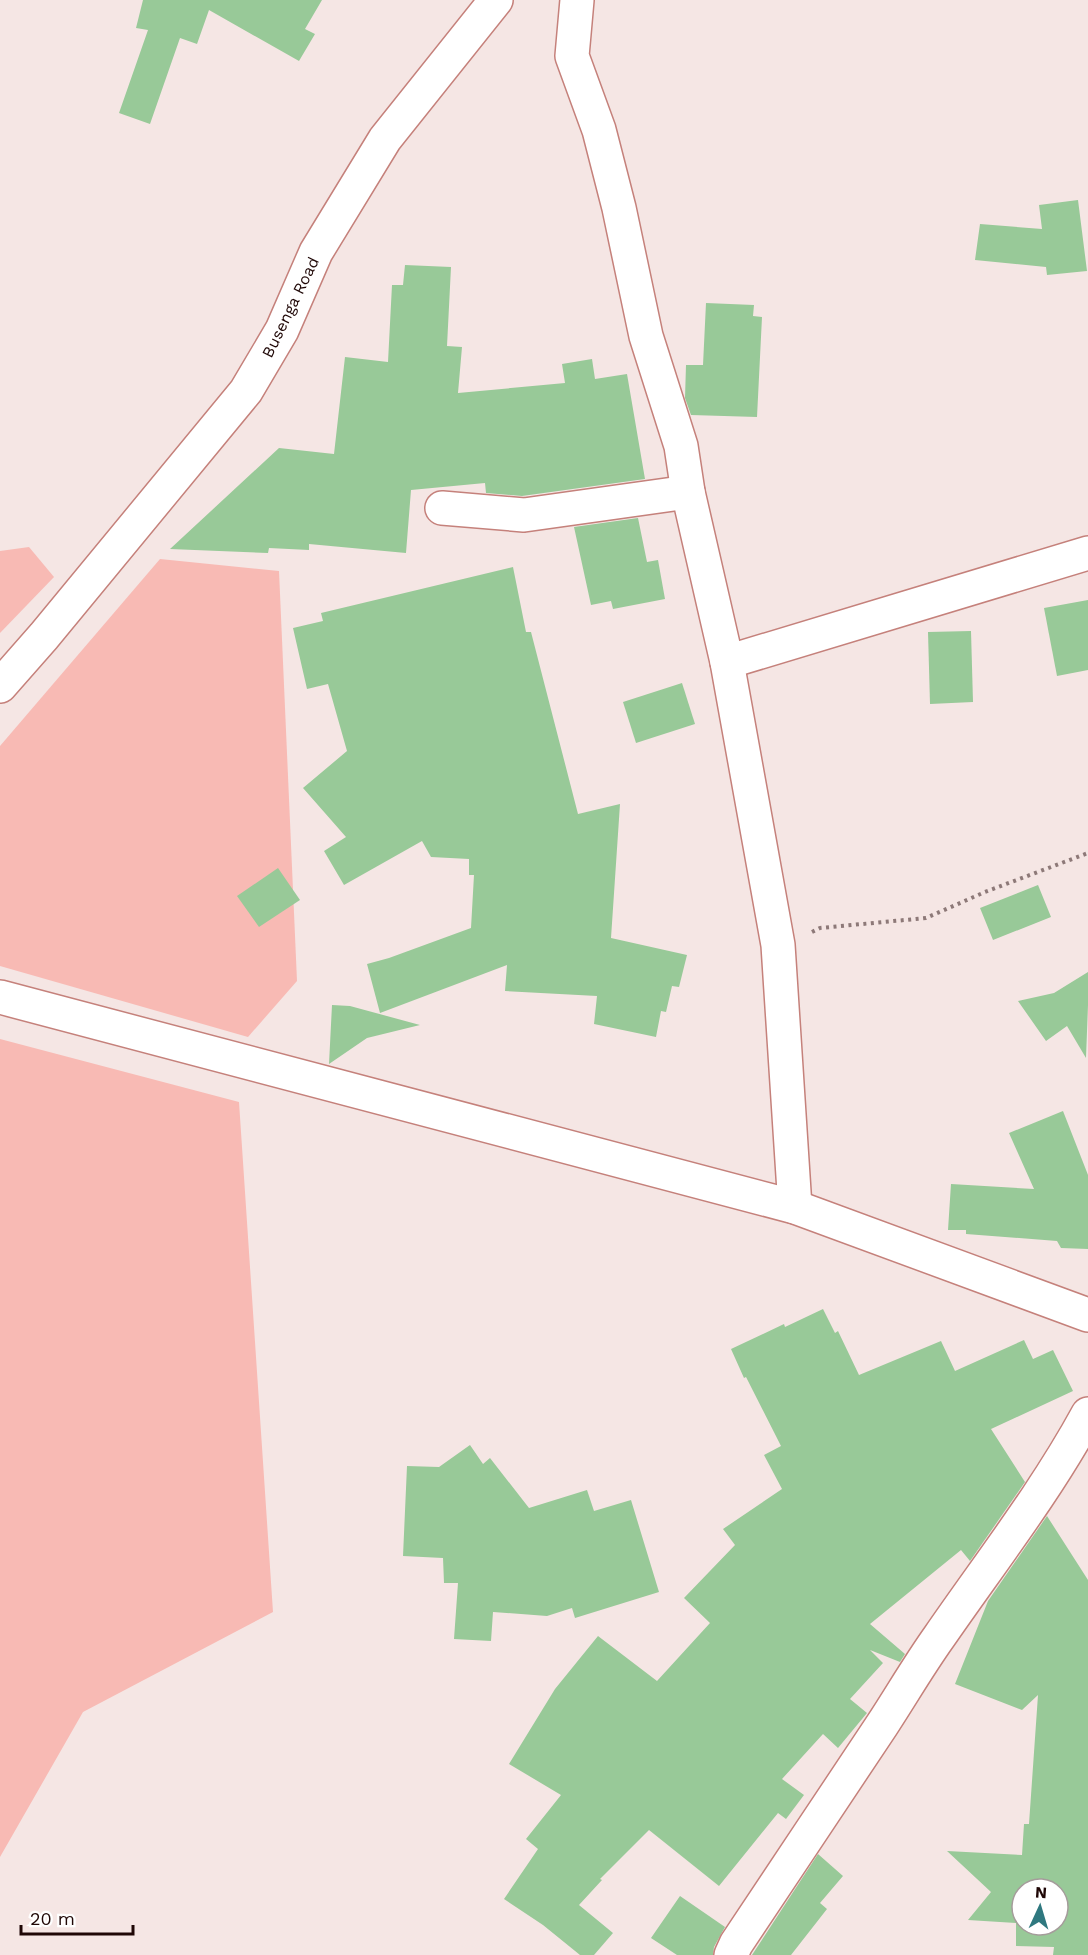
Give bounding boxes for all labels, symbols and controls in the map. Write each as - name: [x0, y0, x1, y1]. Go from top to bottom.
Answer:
- street label: Busenga Road: [258, 254, 323, 361]
- north arrow: [1010, 1877, 1070, 1937]
- text: N: [1034, 1883, 1048, 1902]
- scale bar: [21, 1898, 134, 1936]
- text: 20 m: [30, 1908, 75, 1929]

